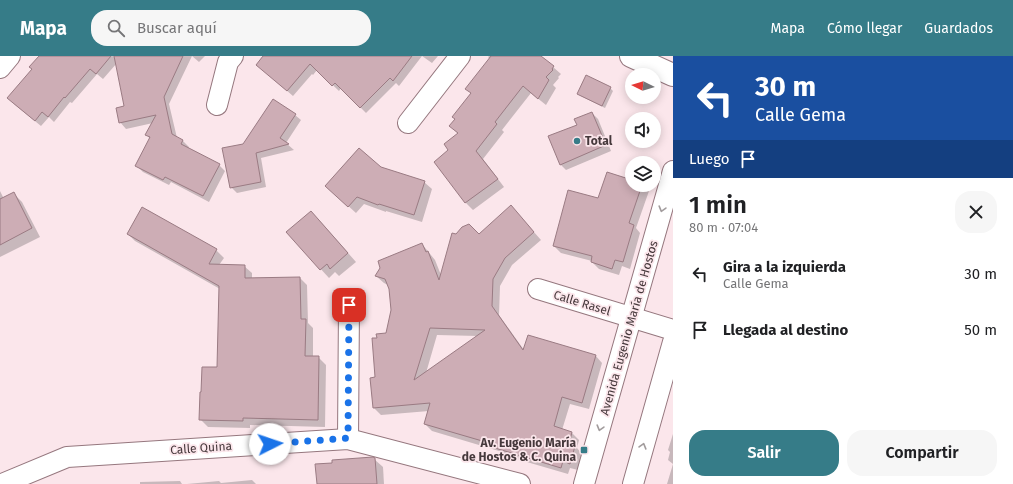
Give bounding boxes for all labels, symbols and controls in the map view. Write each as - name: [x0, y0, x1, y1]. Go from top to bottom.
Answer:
- search box: [91, 10, 371, 46]
- text: Mapa: [20, 17, 67, 40]
- icon: search: [105, 17, 127, 39]
- text: Buscar aquí: [137, 19, 217, 37]
- text: Mapa: [771, 20, 805, 37]
- text: Cómo llegar: [827, 20, 902, 37]
- text: Guardados: [924, 20, 993, 37]
- north arrow: [625, 68, 661, 104]
- map controls: [625, 68, 661, 192]
- text: 30 m: [755, 70, 816, 103]
- icon: left: [689, 72, 741, 124]
- text: Calle Gema: [755, 104, 846, 126]
- button: sound: [625, 112, 661, 148]
- place label: Total: [585, 134, 613, 148]
- marker: Total: [572, 136, 582, 146]
- icon: arrive: [737, 148, 759, 170]
- text: Luego: [689, 150, 729, 168]
- button: layers: [625, 156, 661, 192]
- text: 1 min: [689, 191, 747, 219]
- button: close: [955, 191, 997, 233]
- one-way arrow: [659, 205, 667, 212]
- text: 80 m · 07:04: [689, 220, 758, 235]
- street label: Avenida Eugenio María de Hostos: [597, 239, 661, 417]
- text: Gira a la izquierda: [723, 258, 846, 276]
- icon: left: [689, 263, 711, 285]
- text: 30 m: [964, 265, 997, 283]
- text: Calle Gema: [723, 276, 789, 291]
- pin: [332, 288, 366, 322]
- street label: Calle Rasel: [552, 288, 613, 318]
- icon: arrive: [338, 294, 360, 316]
- icon: arrive: [689, 319, 711, 341]
- text: Llegada al destino: [723, 321, 848, 339]
- text: 50 m: [964, 321, 997, 339]
- position arrow: [249, 423, 291, 465]
- one-way arrow: [596, 424, 605, 431]
- button: Salir: [689, 430, 839, 476]
- button: Compartir: [847, 430, 997, 476]
- place label: Av. Eugenio María de Hostos & C. Quina: [462, 436, 576, 464]
- street label: Calle Quina: [170, 439, 232, 457]
- one-way arrow: [639, 443, 647, 450]
- marker: Av. Eugenio María de Hostos & C. Quina: [579, 445, 589, 455]

